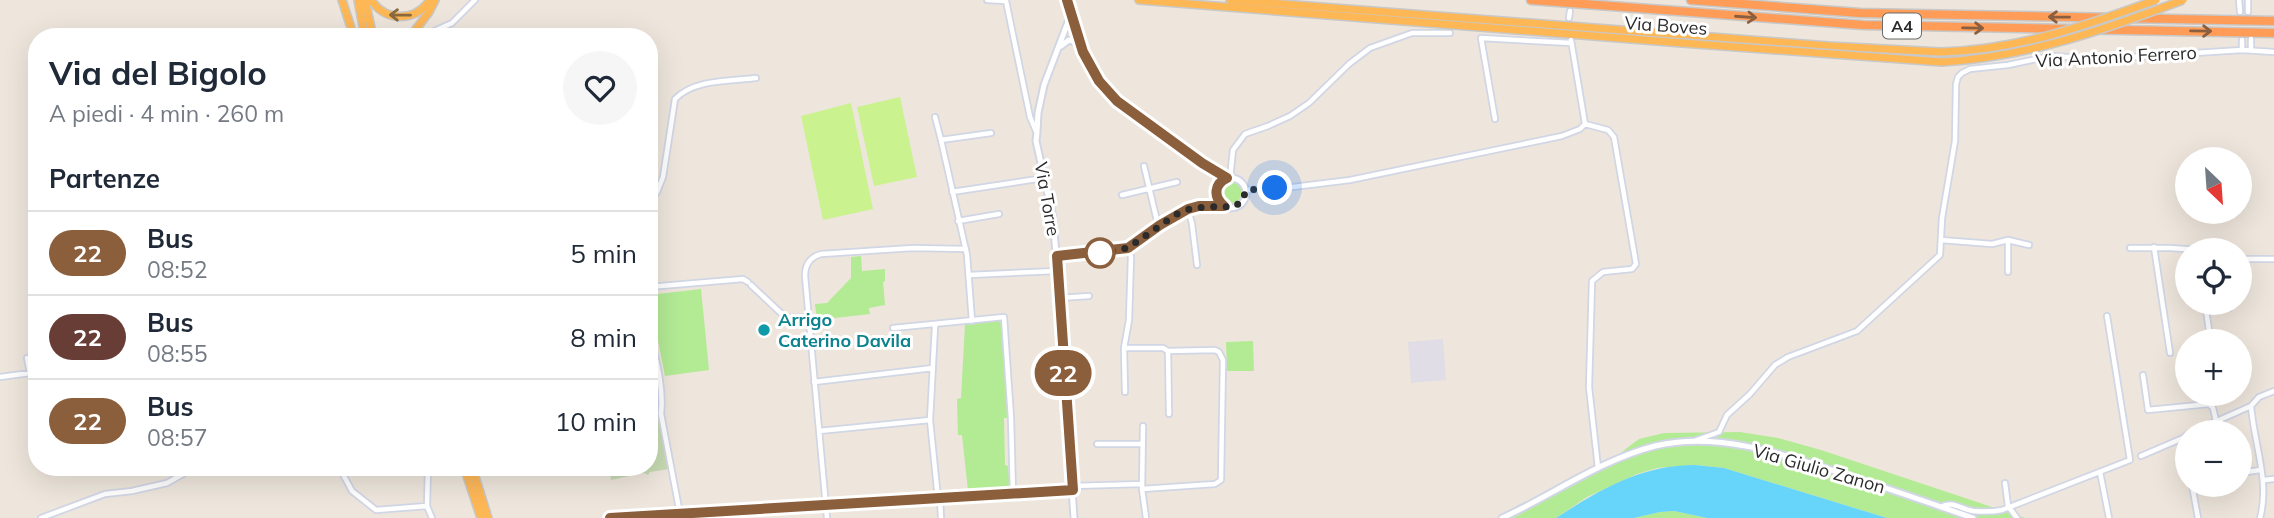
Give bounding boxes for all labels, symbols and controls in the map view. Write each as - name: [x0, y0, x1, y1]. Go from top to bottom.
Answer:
- one-way arrow: [389, 8, 412, 22]
- one-way arrow: [1734, 10, 1757, 23]
- one-way arrow: [2048, 10, 2071, 24]
- street label: Via Boves: [1624, 11, 1708, 40]
- road number: A4: [1883, 14, 1921, 38]
- one-way arrow: [1961, 21, 1984, 35]
- one-way arrow: [2189, 25, 2212, 38]
- street label: Via Antonio Ferrero: [2035, 41, 2197, 72]
- button: heart: [563, 51, 637, 125]
- text: Via del Bigolo: [49, 52, 267, 93]
- text: A piedi · 4 min · 260 m: [49, 99, 284, 128]
- north arrow: [2175, 147, 2252, 224]
- map controls: [2175, 147, 2252, 497]
- street label: Via Torre: [1030, 160, 1065, 238]
- text: Partenze: [49, 162, 160, 195]
- your location: [1257, 170, 1292, 205]
- text: Bus: [147, 222, 193, 255]
- text: 5 min: [570, 237, 637, 270]
- text: 22: [73, 238, 102, 268]
- unlabelled marker: [1085, 238, 1115, 268]
- button: locate: [2175, 238, 2252, 315]
- text: 08:52: [147, 255, 207, 284]
- text: Bus: [147, 306, 193, 339]
- place label: Arrigo Caterino Davila: [778, 308, 911, 352]
- text: 8 min: [570, 321, 637, 354]
- text: 22: [73, 322, 102, 352]
- marker: Arrigo Caterino Davila: [756, 322, 772, 338]
- button: +: [2175, 329, 2252, 406]
- text: 08:55: [147, 339, 207, 368]
- line badge: 22: [1032, 350, 1094, 396]
- text: 22: [1049, 358, 1077, 388]
- text: Bus: [147, 390, 193, 423]
- text: 10 min: [555, 405, 637, 438]
- text: 22: [73, 406, 102, 436]
- button: −: [2175, 420, 2252, 497]
- text: 08:57: [147, 423, 207, 452]
- street label: Via Giulio Zanon: [1750, 439, 1888, 498]

